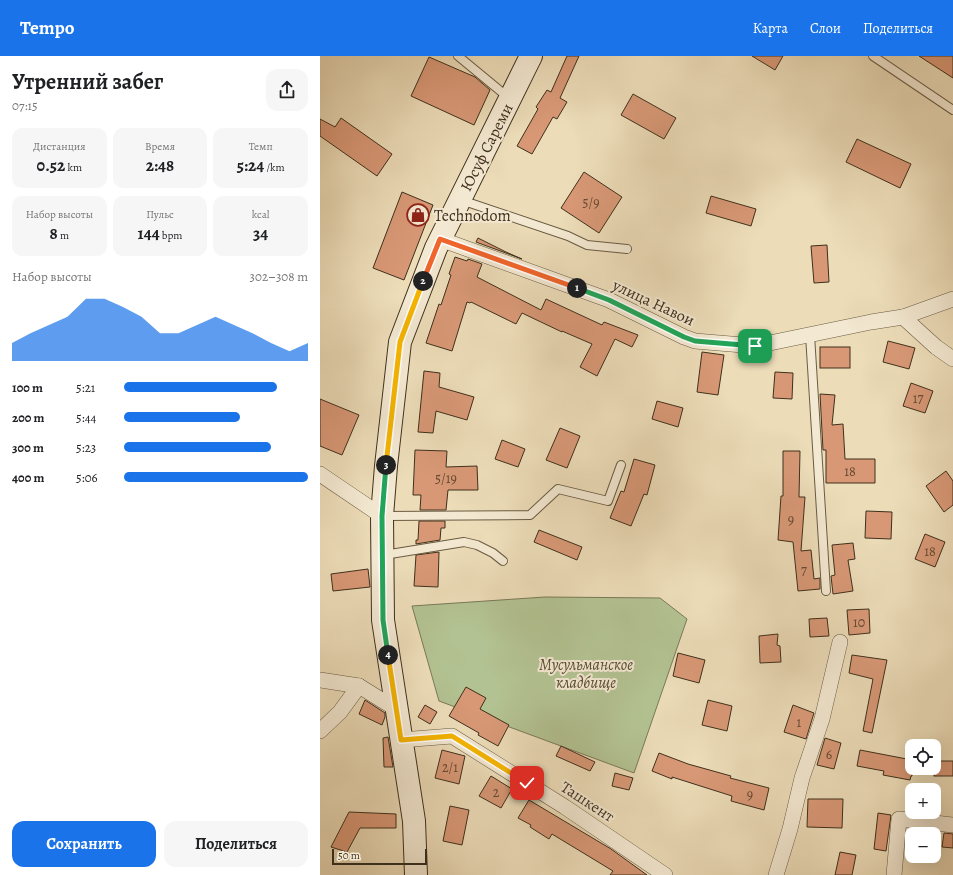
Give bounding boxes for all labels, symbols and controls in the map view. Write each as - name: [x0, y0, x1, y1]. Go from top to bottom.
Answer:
- text: Tempo: [20, 15, 75, 41]
- text: Карта: [753, 19, 788, 38]
- text: Слои: [810, 19, 841, 38]
- text: Поделиться: [863, 19, 933, 38]
- text: Утренний забег: [12, 67, 163, 97]
- button: share: [266, 69, 308, 111]
- text: 07:15: [12, 97, 38, 114]
- street label: Юсуф Сареми: [455, 100, 518, 195]
- text: Дистанция: [33, 139, 86, 154]
- text: Время: [145, 139, 175, 154]
- text: Темп: [249, 139, 273, 154]
- text: 0.52: [37, 154, 65, 177]
- text: 2:48: [146, 154, 174, 177]
- text: 5:24: [237, 154, 264, 177]
- text: km: [65, 160, 82, 175]
- text: /km: [264, 160, 285, 175]
- house number: 5/9: [583, 193, 600, 212]
- shop icon: Technodom: [405, 202, 431, 228]
- place label: Technodom: [434, 205, 511, 227]
- text: Набор высоты: [26, 207, 93, 222]
- text: Пульс: [146, 207, 174, 222]
- text: kcal: [252, 207, 269, 222]
- text: 8: [50, 222, 58, 245]
- text: 144: [138, 222, 160, 245]
- text: 34: [253, 222, 268, 245]
- text: m: [58, 228, 69, 243]
- text: bpm: [160, 228, 182, 243]
- text: Набор высоты: [12, 268, 92, 285]
- text: 302–308 m: [250, 268, 308, 285]
- pin: 2: [413, 271, 433, 291]
- text: 2: [420, 273, 426, 288]
- street label: улица Навои: [608, 274, 698, 332]
- pin: 1: [567, 278, 587, 298]
- text: 1: [575, 280, 579, 295]
- pin: [738, 329, 772, 363]
- icon: arrive: [744, 335, 766, 357]
- text: 100 m: [12, 379, 43, 396]
- text: 5:21: [76, 379, 95, 396]
- house number: 17: [913, 389, 923, 408]
- text: 200 m: [12, 409, 45, 426]
- text: 5:44: [76, 409, 96, 426]
- text: 300 m: [12, 439, 44, 456]
- text: 5:23: [76, 439, 96, 456]
- pin: 3: [376, 455, 396, 475]
- text: 3: [384, 457, 388, 472]
- house number: 18: [844, 462, 856, 481]
- text: 400 m: [12, 469, 44, 486]
- text: 5:06: [76, 469, 98, 486]
- house number: 5/19: [435, 469, 457, 488]
- house number: 9: [788, 510, 794, 529]
- house number: 18: [924, 542, 936, 561]
- house number: 7: [801, 561, 807, 580]
- house number: 10: [853, 613, 865, 632]
- pin: 4: [378, 645, 398, 665]
- text: 4: [385, 647, 391, 662]
- park label: Мусульманское кладбище: [539, 654, 633, 694]
- house number: 1: [797, 713, 802, 732]
- map controls: [905, 739, 941, 863]
- button: locate: [905, 739, 941, 775]
- house number: 6: [826, 745, 832, 764]
- house number: 2/1: [442, 758, 458, 777]
- pin: [510, 766, 544, 800]
- icon: check: [516, 772, 538, 794]
- street label: Ташкент: [556, 776, 619, 827]
- house number: 2: [493, 783, 500, 802]
- button: +: [905, 783, 941, 819]
- house number: 9: [747, 785, 753, 804]
- button: Сохранить: [12, 821, 156, 867]
- button: Поделиться: [164, 821, 308, 867]
- button: −: [905, 827, 941, 863]
- scale bar: [332, 847, 427, 866]
- text: 50 m: [338, 848, 360, 863]

